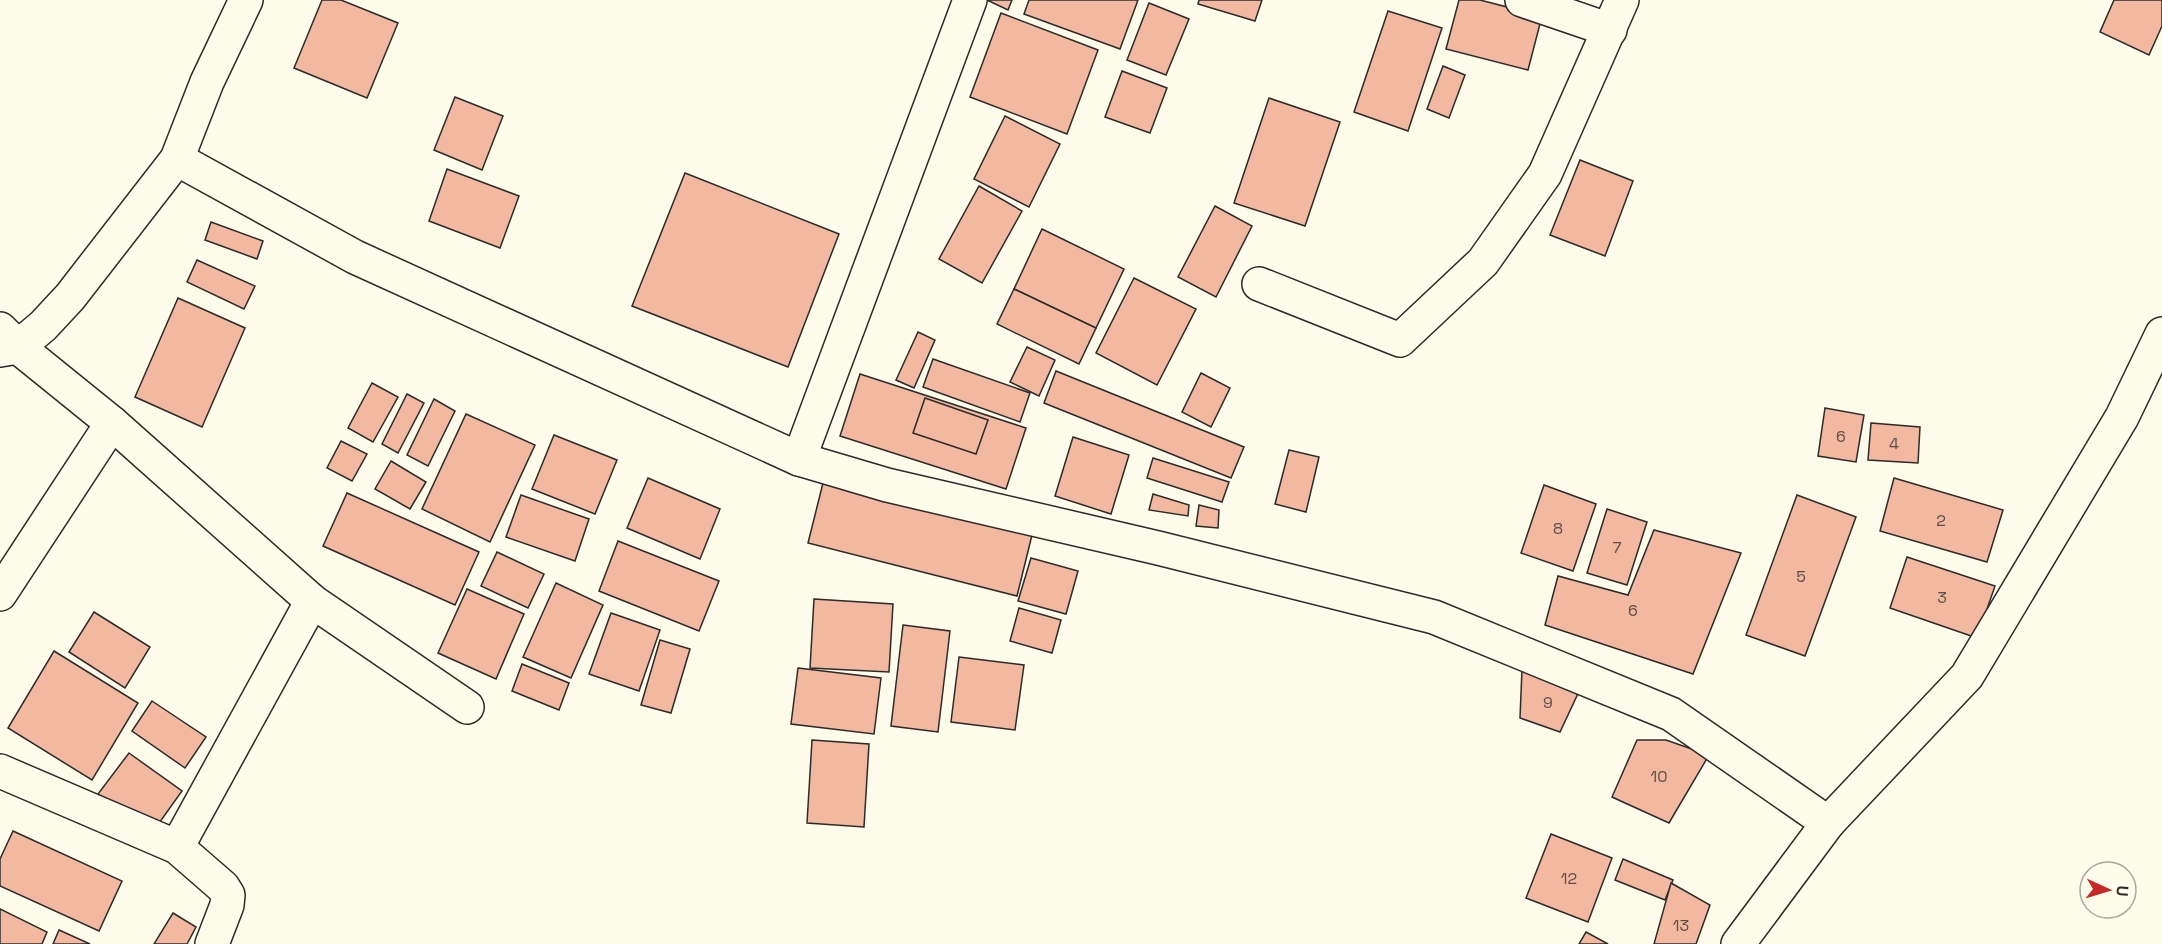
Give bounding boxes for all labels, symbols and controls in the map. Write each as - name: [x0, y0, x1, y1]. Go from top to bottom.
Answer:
- house number: 6: [1836, 426, 1846, 447]
- house number: 4: [1889, 433, 1899, 454]
- house number: 2: [1936, 510, 1946, 531]
- house number: 8: [1553, 518, 1563, 539]
- house number: 7: [1612, 537, 1622, 558]
- house number: 5: [1796, 566, 1806, 587]
- house number: 3: [1937, 587, 1947, 608]
- house number: 6: [1628, 600, 1638, 621]
- house number: 9: [1543, 692, 1553, 713]
- house number: 10: [1651, 766, 1667, 787]
- north arrow: [2078, 860, 2138, 920]
- house number: 12: [1561, 868, 1577, 889]
- text: U: [2112, 885, 2133, 897]
- house number: 13: [1673, 915, 1689, 936]

